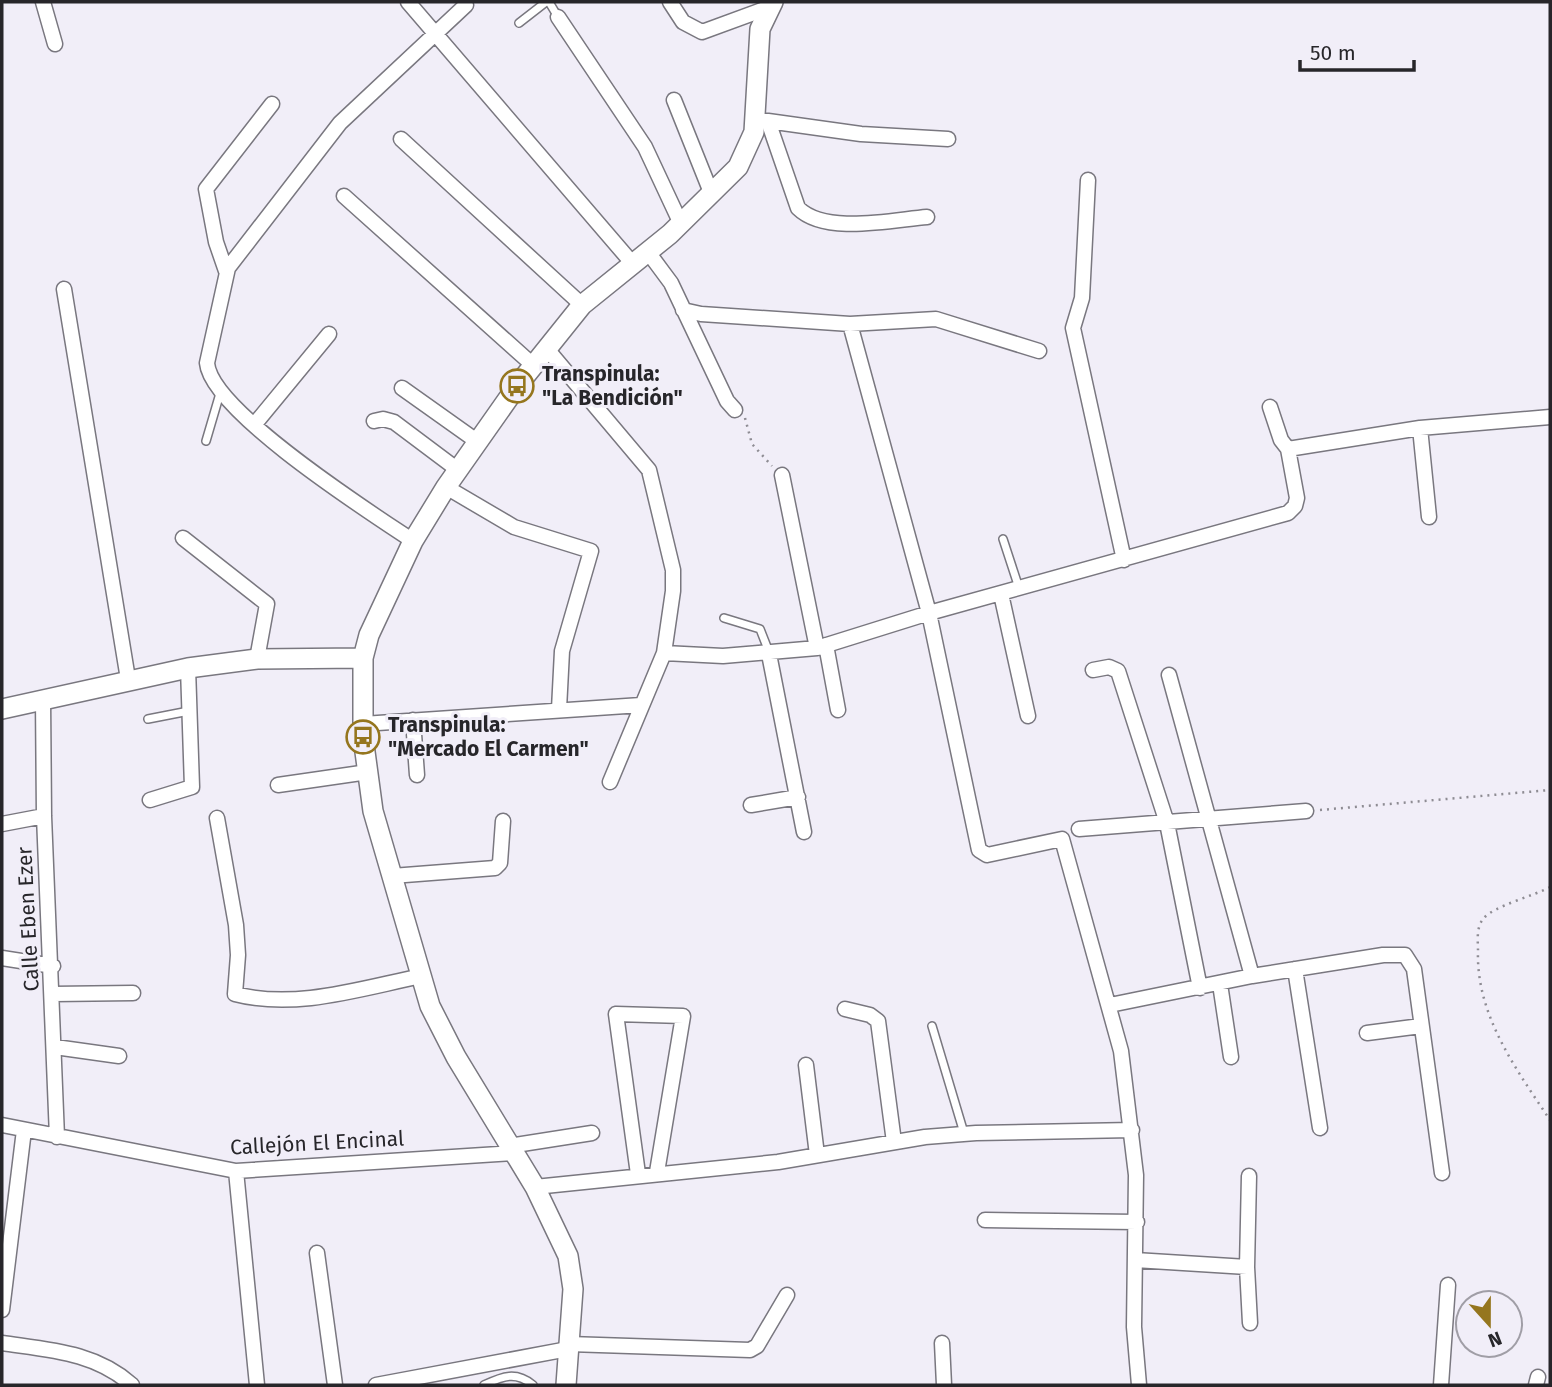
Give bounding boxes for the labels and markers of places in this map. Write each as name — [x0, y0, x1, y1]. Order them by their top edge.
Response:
place label: Transpinula: "La Bendición" — [542, 361, 683, 411]
bus stop icon: Transpinula: "La Bendición" — [498, 367, 536, 405]
place label: Transpinula: "Mercado El Carmen" — [388, 712, 589, 762]
bus stop icon: Transpinula: "Mercado El Carmen" — [344, 718, 382, 756]

